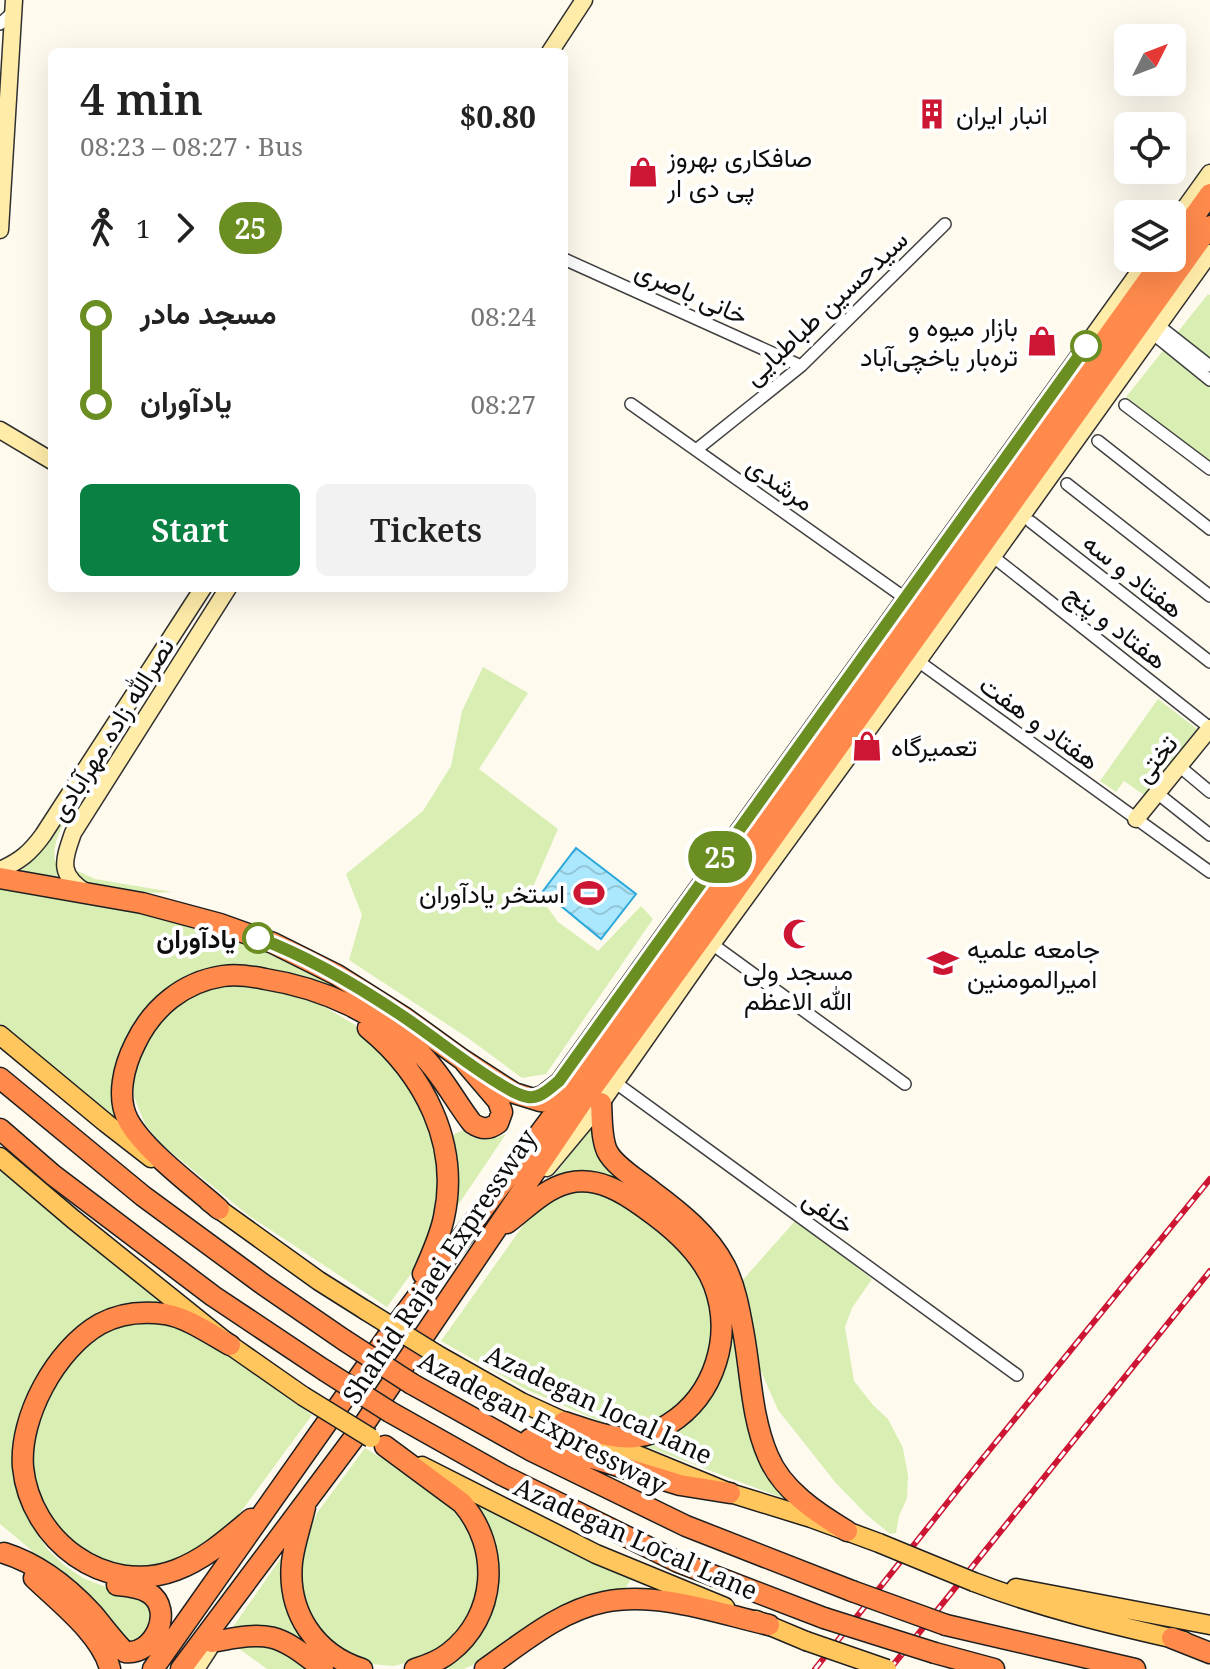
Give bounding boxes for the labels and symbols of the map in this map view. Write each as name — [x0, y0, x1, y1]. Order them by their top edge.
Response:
north arrow — [1114, 24, 1186, 96]
place label: انبار ایران — [956, 96, 1048, 132]
building icon: انبار ایران — [915, 97, 949, 131]
place label: صافکاری بهروز پی دی ار — [666, 139, 812, 206]
shop icon: صافکاری بهروز پی دی ار — [626, 155, 660, 189]
street label: سیدحسین طباطبایی — [735, 221, 915, 393]
street label: خانی باصری — [630, 251, 754, 333]
place label: بازار میوه و تره‌بار یاخچی‌آباد — [860, 308, 1018, 375]
shop icon: بازار میوه و تره‌بار یاخچی‌آباد — [1025, 324, 1059, 358]
unlabelled marker — [1071, 331, 1101, 361]
street label: مرشدی — [740, 447, 822, 519]
street label: هفتاد و سه — [1076, 524, 1192, 626]
street label: هفتاد و پنج — [1058, 575, 1175, 678]
street label: نصرالله زاده مهرآبادی — [40, 630, 182, 828]
street label: هفتاد و هفت — [973, 666, 1107, 778]
street label: تختی — [1125, 726, 1185, 789]
place label: تعمیرگاه — [891, 728, 977, 764]
shop icon: تعمیرگاه — [850, 729, 884, 763]
line badge: 25 — [684, 831, 756, 883]
place label: استخر یادآوران — [419, 875, 565, 911]
sports icon: استخر یادآوران — [572, 876, 606, 910]
mosque icon: مسجد ولی الله الاعظم — [781, 917, 815, 951]
place label: یادآوران — [156, 920, 236, 956]
marker: یادآوران — [243, 923, 273, 953]
place label: جامعه علمیه امیرالمومنین — [967, 930, 1100, 996]
school or university icon: جامعه علمیه امیرالمومنین — [926, 946, 960, 980]
place label: مسجد ولی الله الاعظم — [743, 952, 853, 1018]
street label: Shahid Rajaei Expressway — [333, 1121, 545, 1410]
street label: خلفی — [796, 1180, 862, 1242]
street label: Azadegan local lane — [479, 1335, 719, 1473]
street label: Azadegan Expressway — [413, 1341, 674, 1503]
street label: Azadegan Local Lane — [508, 1468, 764, 1608]

